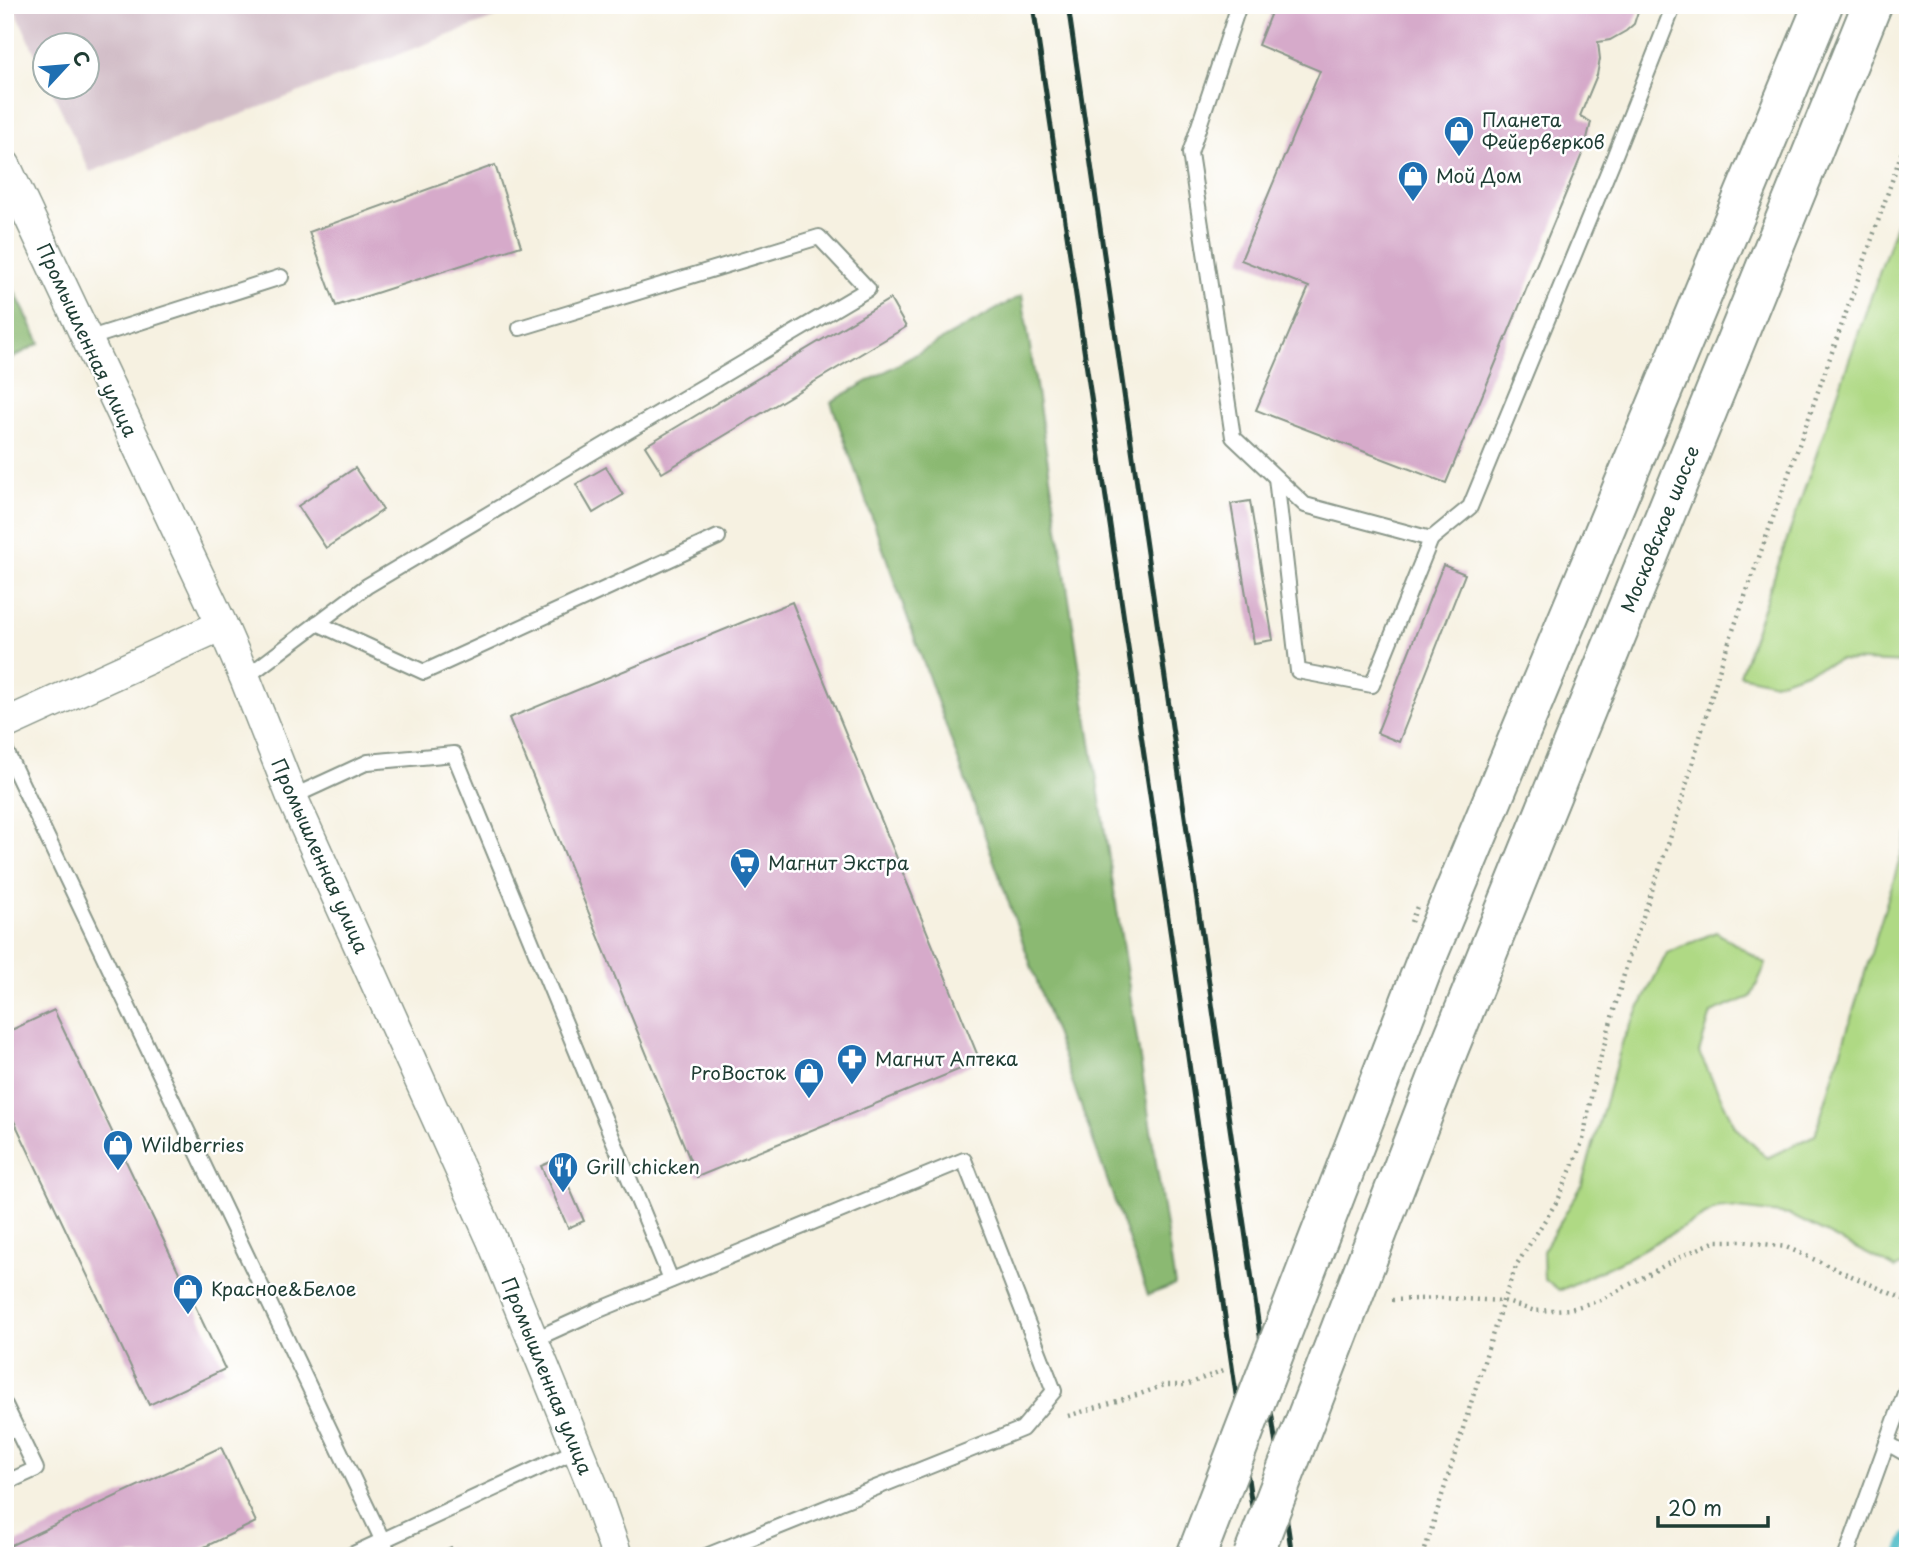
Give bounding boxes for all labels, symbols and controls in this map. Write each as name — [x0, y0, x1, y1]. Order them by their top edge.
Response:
north arrow — [32, 32, 102, 102]
text: С — [66, 46, 98, 71]
place label: Планета Фейерверков — [1482, 105, 1605, 155]
shop icon: Планета Фейерверков — [1442, 114, 1476, 158]
shop icon: Мой Дом — [1396, 159, 1430, 203]
place label: Мой Дом — [1436, 161, 1522, 189]
street label: Промышленная улица — [31, 238, 145, 441]
street label: Московское шоссе — [1613, 441, 1705, 616]
street label: Промышленная улица — [265, 754, 377, 958]
supermarket icon: Магнит Экстра — [728, 846, 762, 890]
place label: Магнит Экстра — [768, 848, 909, 876]
pharmacy icon: Магнит Аптека — [835, 1042, 869, 1086]
place label: Магнит Аптека — [875, 1044, 1018, 1072]
shop icon: ProВосток — [792, 1056, 826, 1100]
place label: ProВосток — [691, 1058, 787, 1086]
shop icon: Wildberries — [101, 1128, 135, 1172]
place label: Wildberries — [141, 1130, 244, 1158]
restaurant icon: Grill chicken — [546, 1150, 580, 1194]
place label: Grill chicken — [586, 1152, 700, 1180]
shop icon: Красное&Белое — [171, 1272, 205, 1316]
street label: Промышленная улица — [495, 1273, 600, 1479]
place label: Красное&Белое — [211, 1274, 356, 1302]
scale bar — [1658, 1484, 1768, 1528]
text: 20 m — [1668, 1491, 1722, 1523]

